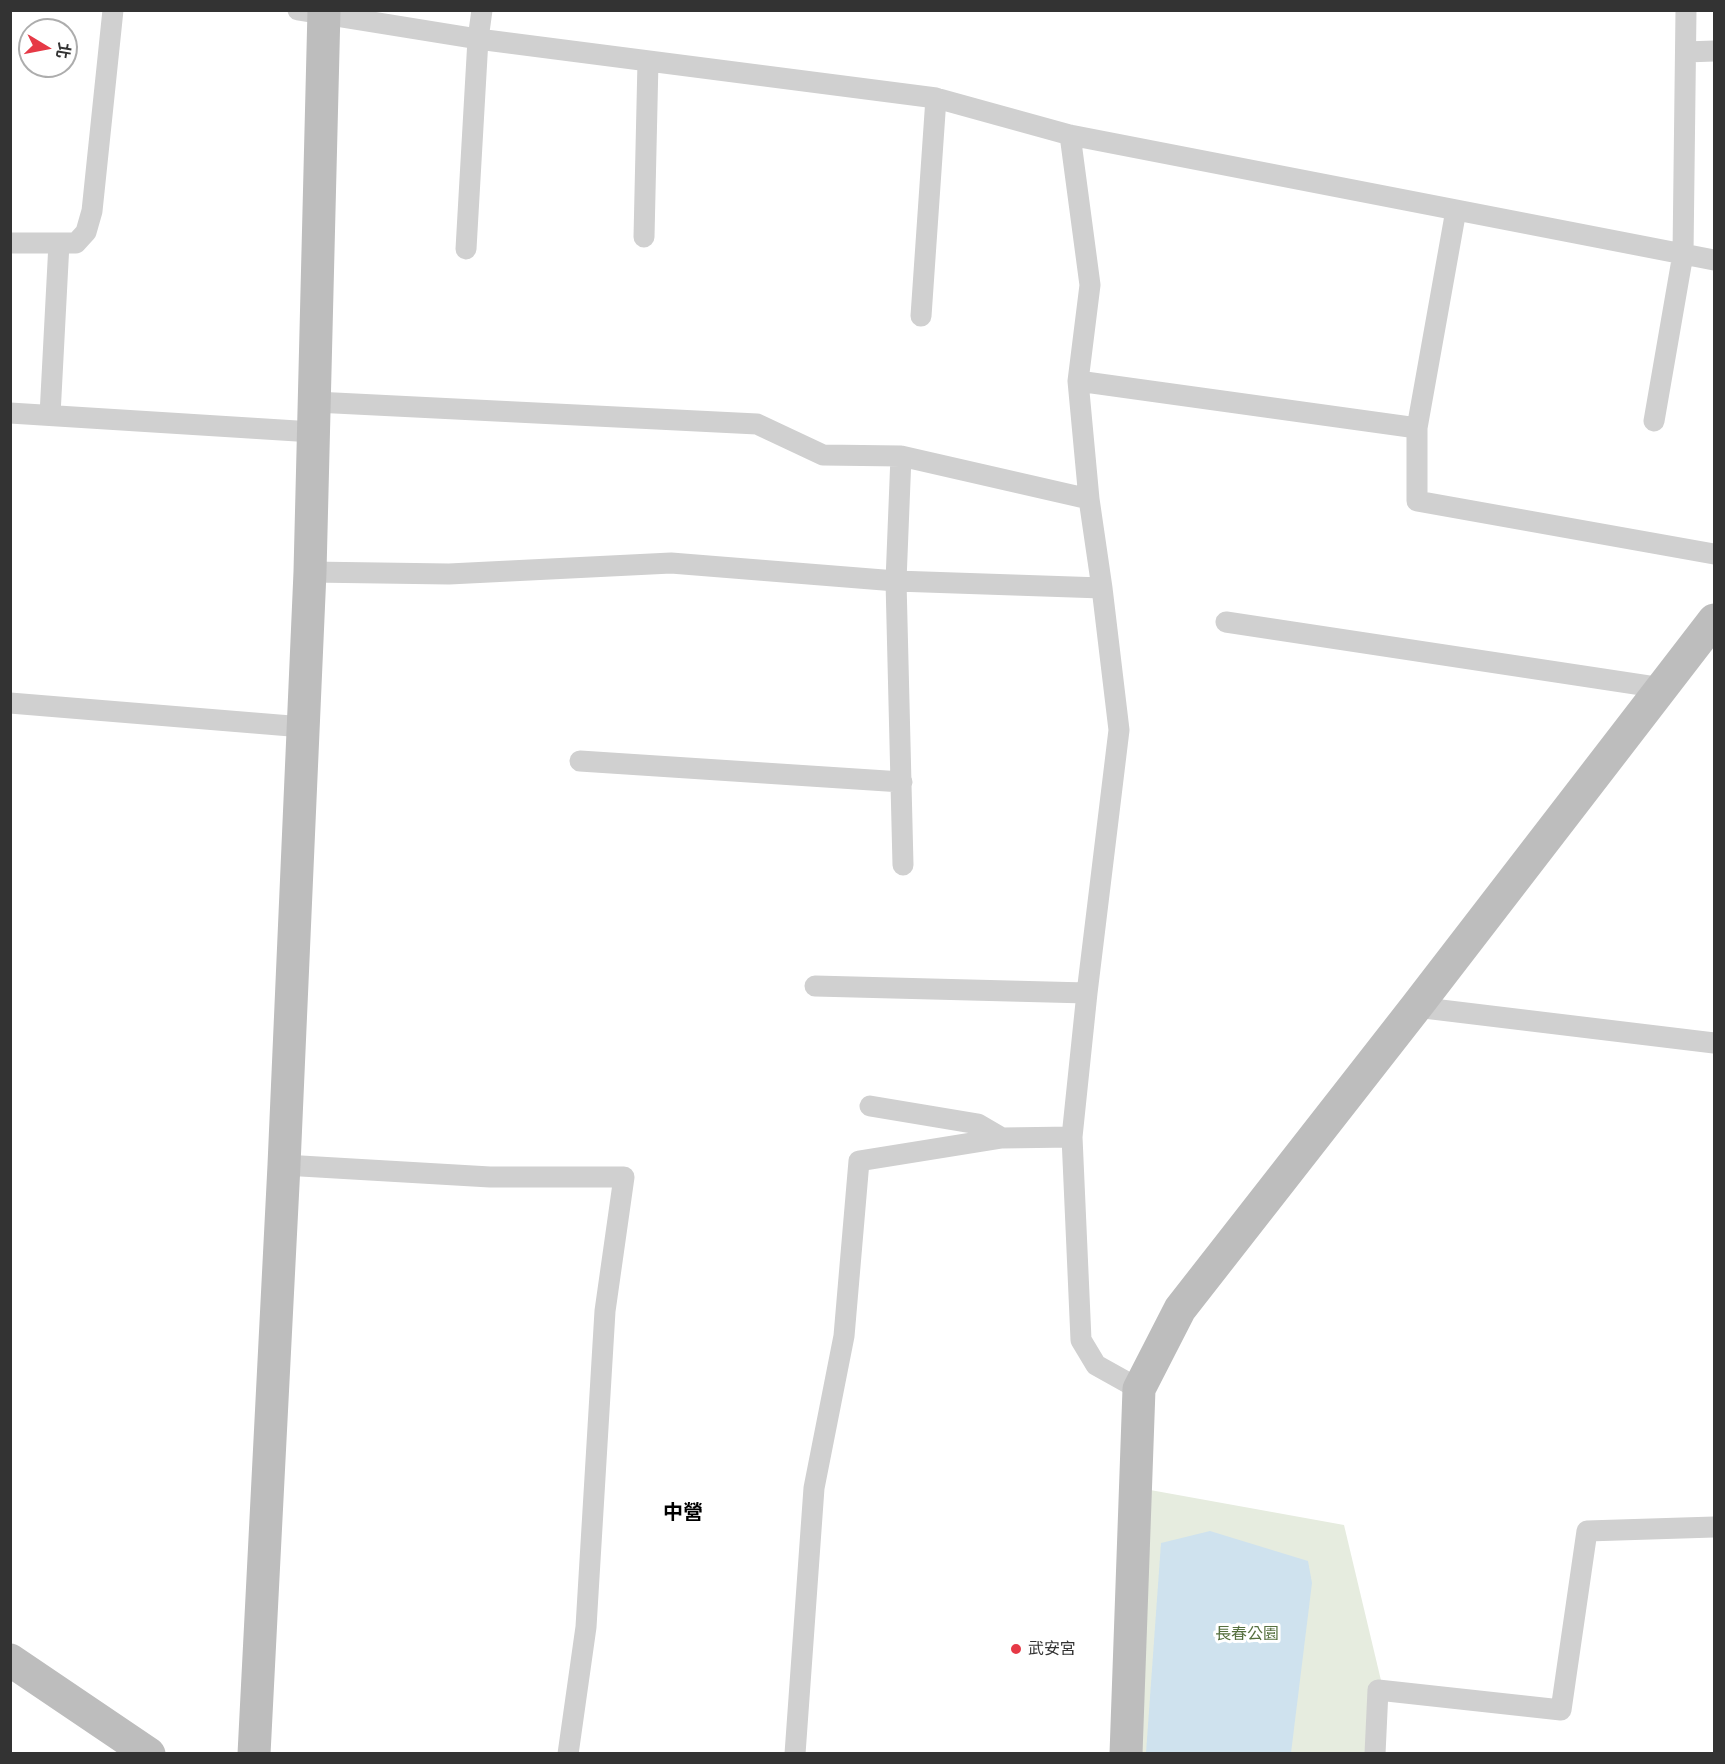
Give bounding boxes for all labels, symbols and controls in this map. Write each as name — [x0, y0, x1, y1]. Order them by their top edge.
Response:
north arrow — [18, 18, 78, 78]
text: 北 — [53, 41, 75, 60]
district label: 中營 — [663, 1501, 703, 1525]
park label: 長春公園 — [1215, 1624, 1279, 1644]
place label: 武安宮 — [1028, 1639, 1076, 1659]
marker: 武安宮 — [1009, 1642, 1023, 1656]

